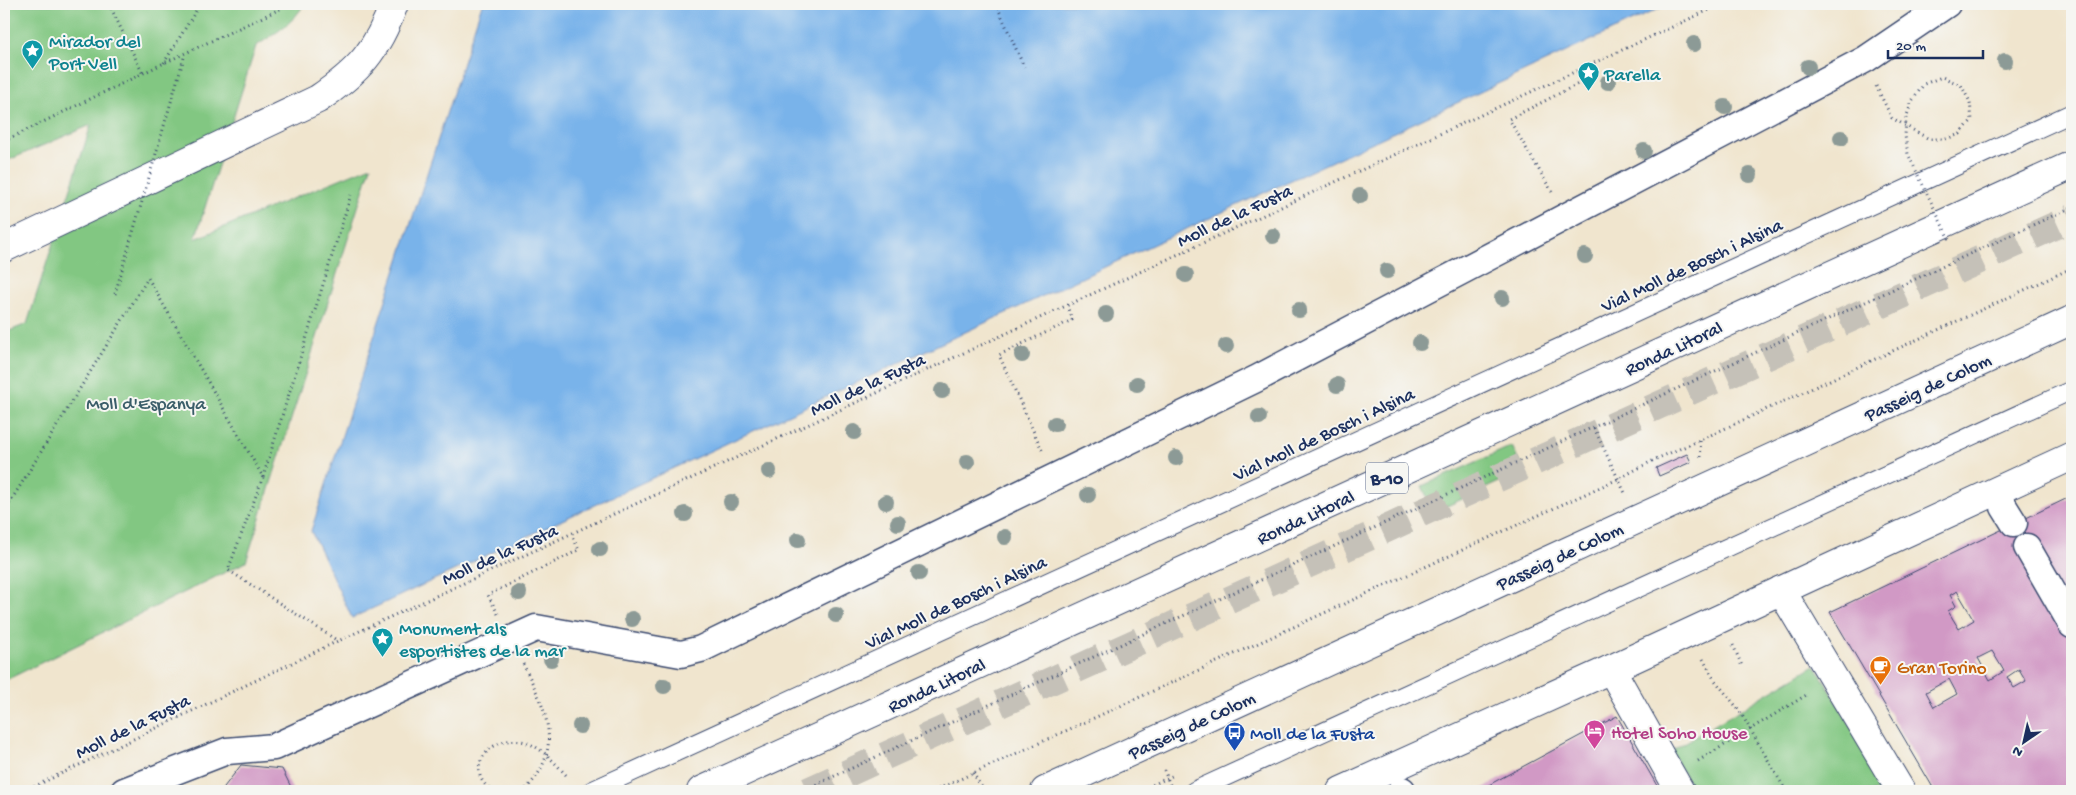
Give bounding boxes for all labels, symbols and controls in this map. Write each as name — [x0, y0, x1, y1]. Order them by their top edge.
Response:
scale bar — [1888, 28, 1984, 60]
place label: Mirador del Port Vell — [48, 32, 141, 77]
text: 20 m — [1896, 38, 1926, 56]
place icon: Mirador del Port Vell — [21, 39, 45, 70]
place icon: Parella — [1576, 61, 1600, 92]
place label: Parella — [1603, 65, 1662, 88]
street label: Moll de la Fusta — [1174, 180, 1298, 254]
street label: Vial Moll de Bosch i Alsina — [1597, 214, 1788, 320]
street label: Ronda Litoral — [1622, 318, 1727, 383]
street label: Moll de la Fusta — [807, 349, 931, 423]
street label: Passeig de Colom — [1860, 350, 1996, 429]
street label: Vial Moll de Bosch i Alsina — [1229, 383, 1420, 489]
park label: Moll d'Espanya — [86, 394, 207, 417]
road number: B-10 — [1366, 462, 1408, 493]
street label: Ronda Litoral — [1254, 487, 1359, 552]
street label: Passeig de Colom — [1492, 519, 1628, 598]
street label: Moll de la Fusta — [439, 520, 563, 592]
street label: Vial Moll de Bosch i Alsina — [861, 551, 1052, 657]
place label: Monument als esportistes de la mar — [399, 619, 567, 664]
place icon: Monument als esportistes de la mar — [371, 626, 395, 657]
cafe icon: Gran Torino — [1869, 654, 1893, 685]
street label: Ronda Litoral — [885, 655, 990, 720]
place label: Gran Torino — [1897, 658, 1987, 681]
street label: Passeig de Colom — [1124, 688, 1260, 767]
street label: Moll de la Fusta — [73, 690, 196, 766]
north arrow — [1998, 718, 2048, 768]
hotel icon: Hotel Soho House — [1583, 719, 1607, 750]
bus stop icon: Moll de la Fusta — [1222, 720, 1246, 751]
place label: Hotel Soho House — [1611, 723, 1748, 746]
place label: Moll de la Fusta — [1250, 724, 1376, 747]
text: N — [2010, 741, 2027, 760]

